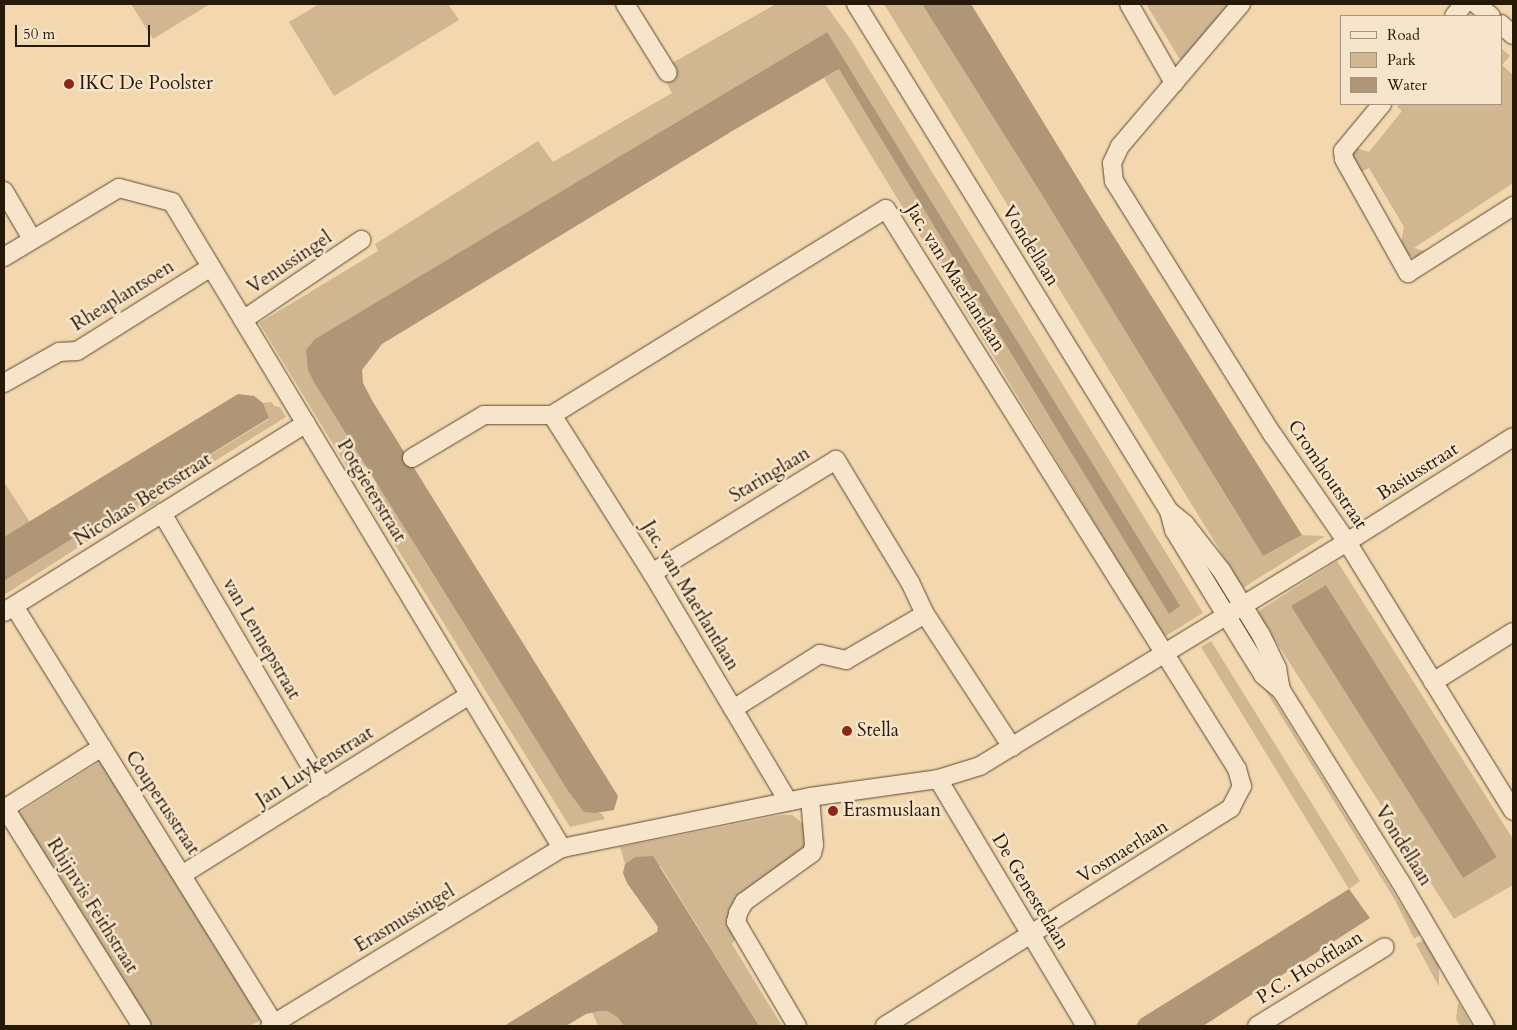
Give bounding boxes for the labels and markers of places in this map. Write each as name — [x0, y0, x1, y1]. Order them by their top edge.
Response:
place label: IKC De Poolster — [79, 73, 213, 95]
marker: IKC De Poolster — [63, 78, 75, 90]
place label: Stella — [857, 720, 899, 742]
marker: Stella — [841, 725, 853, 737]
place label: Erasmuslaan — [843, 800, 941, 822]
marker: Erasmuslaan — [827, 805, 839, 817]

